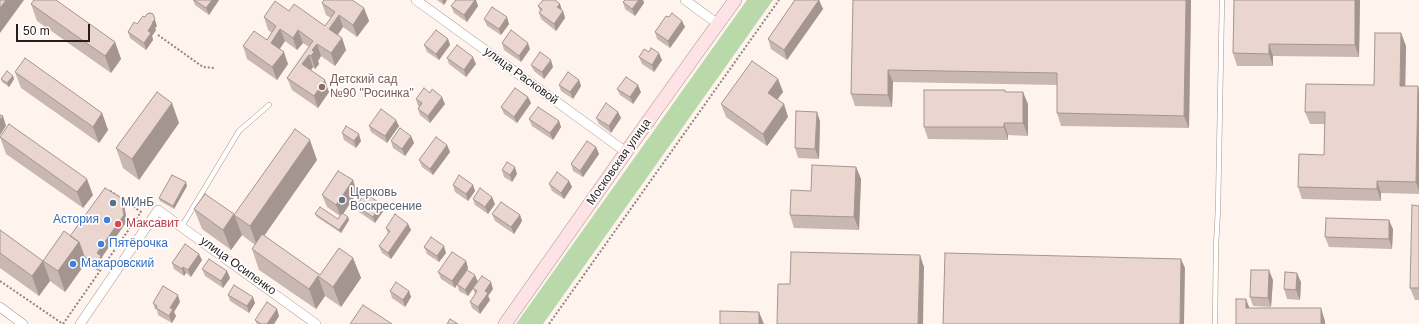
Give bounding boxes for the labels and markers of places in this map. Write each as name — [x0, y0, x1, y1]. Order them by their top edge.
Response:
place label: Детский сад №90 "Росинка" — [330, 73, 414, 101]
marker: Детский сад №90 "Росинка" — [317, 82, 327, 92]
place label: Церковь Воскресение — [350, 186, 422, 214]
marker: Церковь Воскресение — [337, 195, 347, 205]
place label: МИнБ — [121, 196, 154, 210]
marker: МИнБ — [108, 198, 118, 208]
place label: Астория — [53, 213, 99, 227]
marker: Астория — [102, 215, 112, 225]
place label: Максавит — [126, 217, 179, 231]
marker: Максавит — [113, 219, 123, 229]
place label: Пятёрочка — [109, 237, 168, 251]
marker: Пятёрочка — [96, 239, 106, 249]
place label: Макаровский — [81, 257, 154, 271]
marker: Макаровский — [68, 259, 78, 269]

